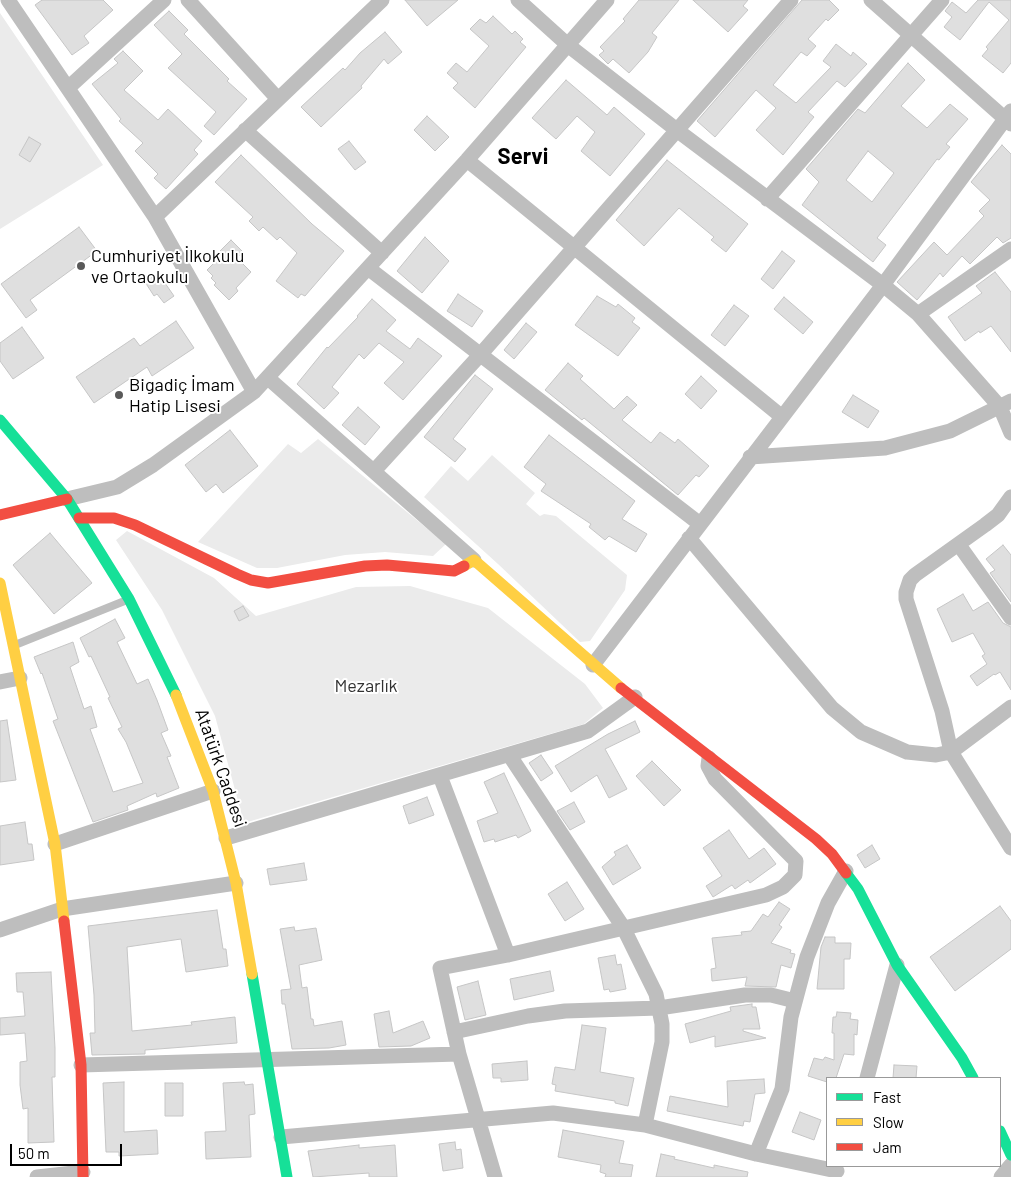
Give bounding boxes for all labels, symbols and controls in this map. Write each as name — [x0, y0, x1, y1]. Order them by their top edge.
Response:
district label: Servi — [498, 144, 548, 170]
place label: Cumhuriyet İlkokulu ve Ortaokulu — [91, 245, 244, 288]
marker: Cumhuriyet İlkokulu ve Ortaokulu — [75, 260, 87, 272]
place label: Bigadiç İmam Hatip Lisesi — [129, 374, 235, 416]
marker: Bigadiç İmam Hatip Lisesi — [113, 389, 125, 401]
park label: Mezarlık — [334, 675, 398, 697]
street label: Atatürk Caddesi — [191, 706, 251, 830]
legend — [826, 1077, 1001, 1167]
text: Fast — [873, 1088, 901, 1106]
text: Slow — [873, 1113, 904, 1131]
scale bar — [12, 1134, 125, 1166]
text: Jam — [873, 1138, 902, 1156]
text: 50 m — [18, 1144, 50, 1162]

